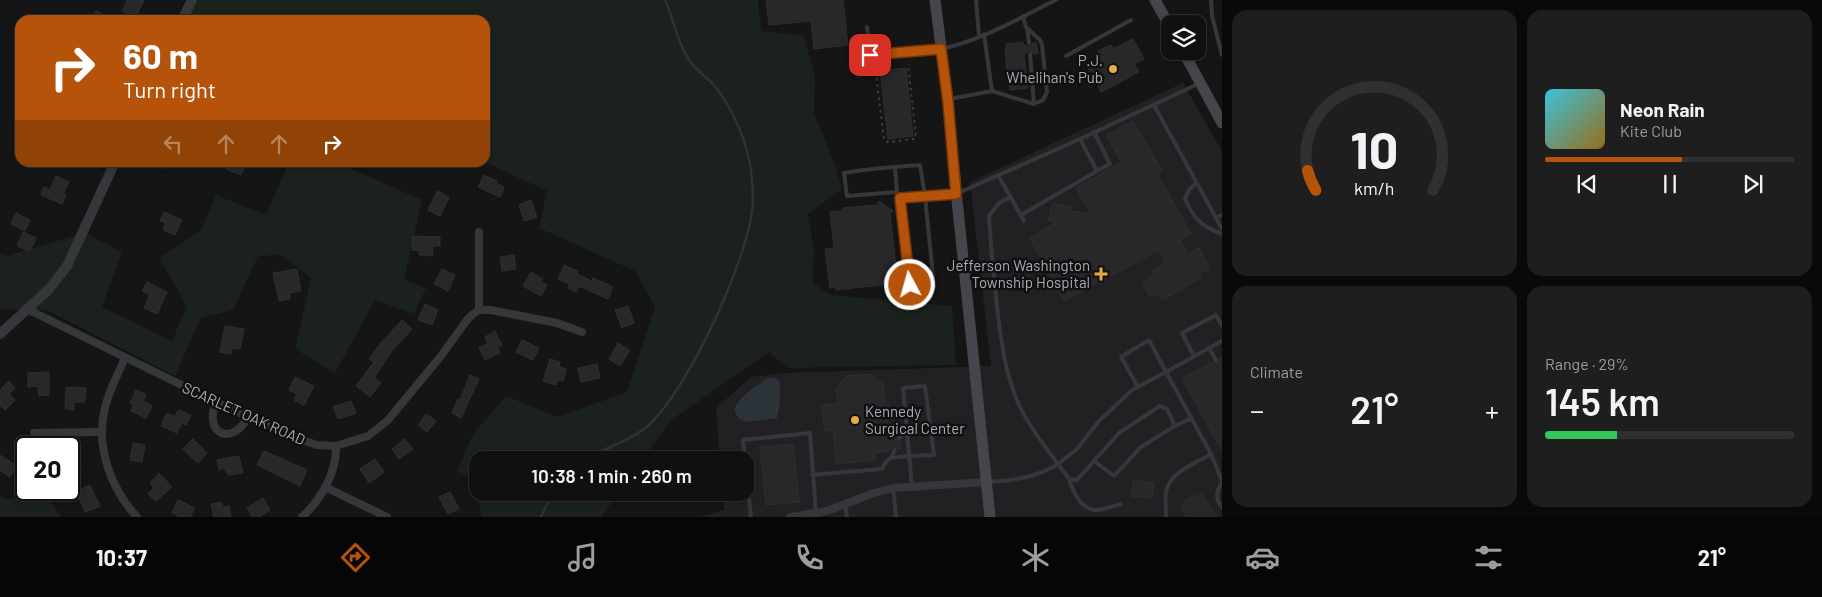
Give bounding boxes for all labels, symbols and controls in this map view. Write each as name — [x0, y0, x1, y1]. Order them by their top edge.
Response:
map controls — [1161, 15, 1206, 60]
button: layers — [1161, 15, 1206, 60]
text: 60 m — [123, 34, 198, 76]
pin — [849, 34, 891, 76]
icon: right — [40, 35, 105, 100]
icon: arrive — [856, 41, 884, 69]
place label: P.J. Whelihan's Pub — [1006, 51, 1103, 86]
marker: P.J. Whelihan's Pub — [1107, 63, 1119, 75]
text: Turn right — [123, 76, 216, 102]
text: Neon Rain — [1620, 98, 1705, 121]
text: 10 — [1350, 117, 1399, 179]
text: Kite Club — [1620, 121, 1682, 140]
icon: left — [159, 130, 187, 158]
icon: ahead — [212, 130, 240, 158]
icon: ahead — [265, 130, 293, 158]
icon: right — [318, 130, 346, 158]
icon: previous — [1573, 170, 1601, 198]
icon: pause — [1656, 170, 1684, 198]
icon: next — [1739, 170, 1767, 198]
text: km/h — [1354, 177, 1395, 199]
place label: Jefferson Washington Township Hospital — [947, 256, 1090, 291]
position arrow — [883, 258, 935, 310]
marker: Jefferson Washington Township Hospital — [1094, 267, 1108, 281]
text: Range · 29% — [1545, 354, 1629, 373]
text: Climate — [1250, 362, 1303, 381]
street label: SCARLET OAK ROAD — [180, 378, 308, 448]
text: 145 km — [1545, 378, 1660, 424]
text: 21° — [1350, 386, 1399, 432]
text: − — [1250, 393, 1264, 427]
text: + — [1485, 393, 1499, 427]
place label: Kennedy Surgical Center — [865, 402, 965, 437]
marker: Kennedy Surgical Center — [849, 414, 861, 426]
speed limit sign: 20 — [15, 436, 80, 501]
text: 10:38 · 1 min · 260 m — [531, 464, 692, 487]
icon: directions — [338, 540, 373, 575]
icon: music — [565, 540, 600, 575]
icon: phone — [792, 540, 827, 575]
icon: climate — [1018, 540, 1053, 575]
icon: car — [1245, 540, 1280, 575]
icon: filters — [1471, 540, 1506, 575]
text: 10:37 — [96, 544, 147, 570]
text: 21° — [1698, 544, 1726, 570]

